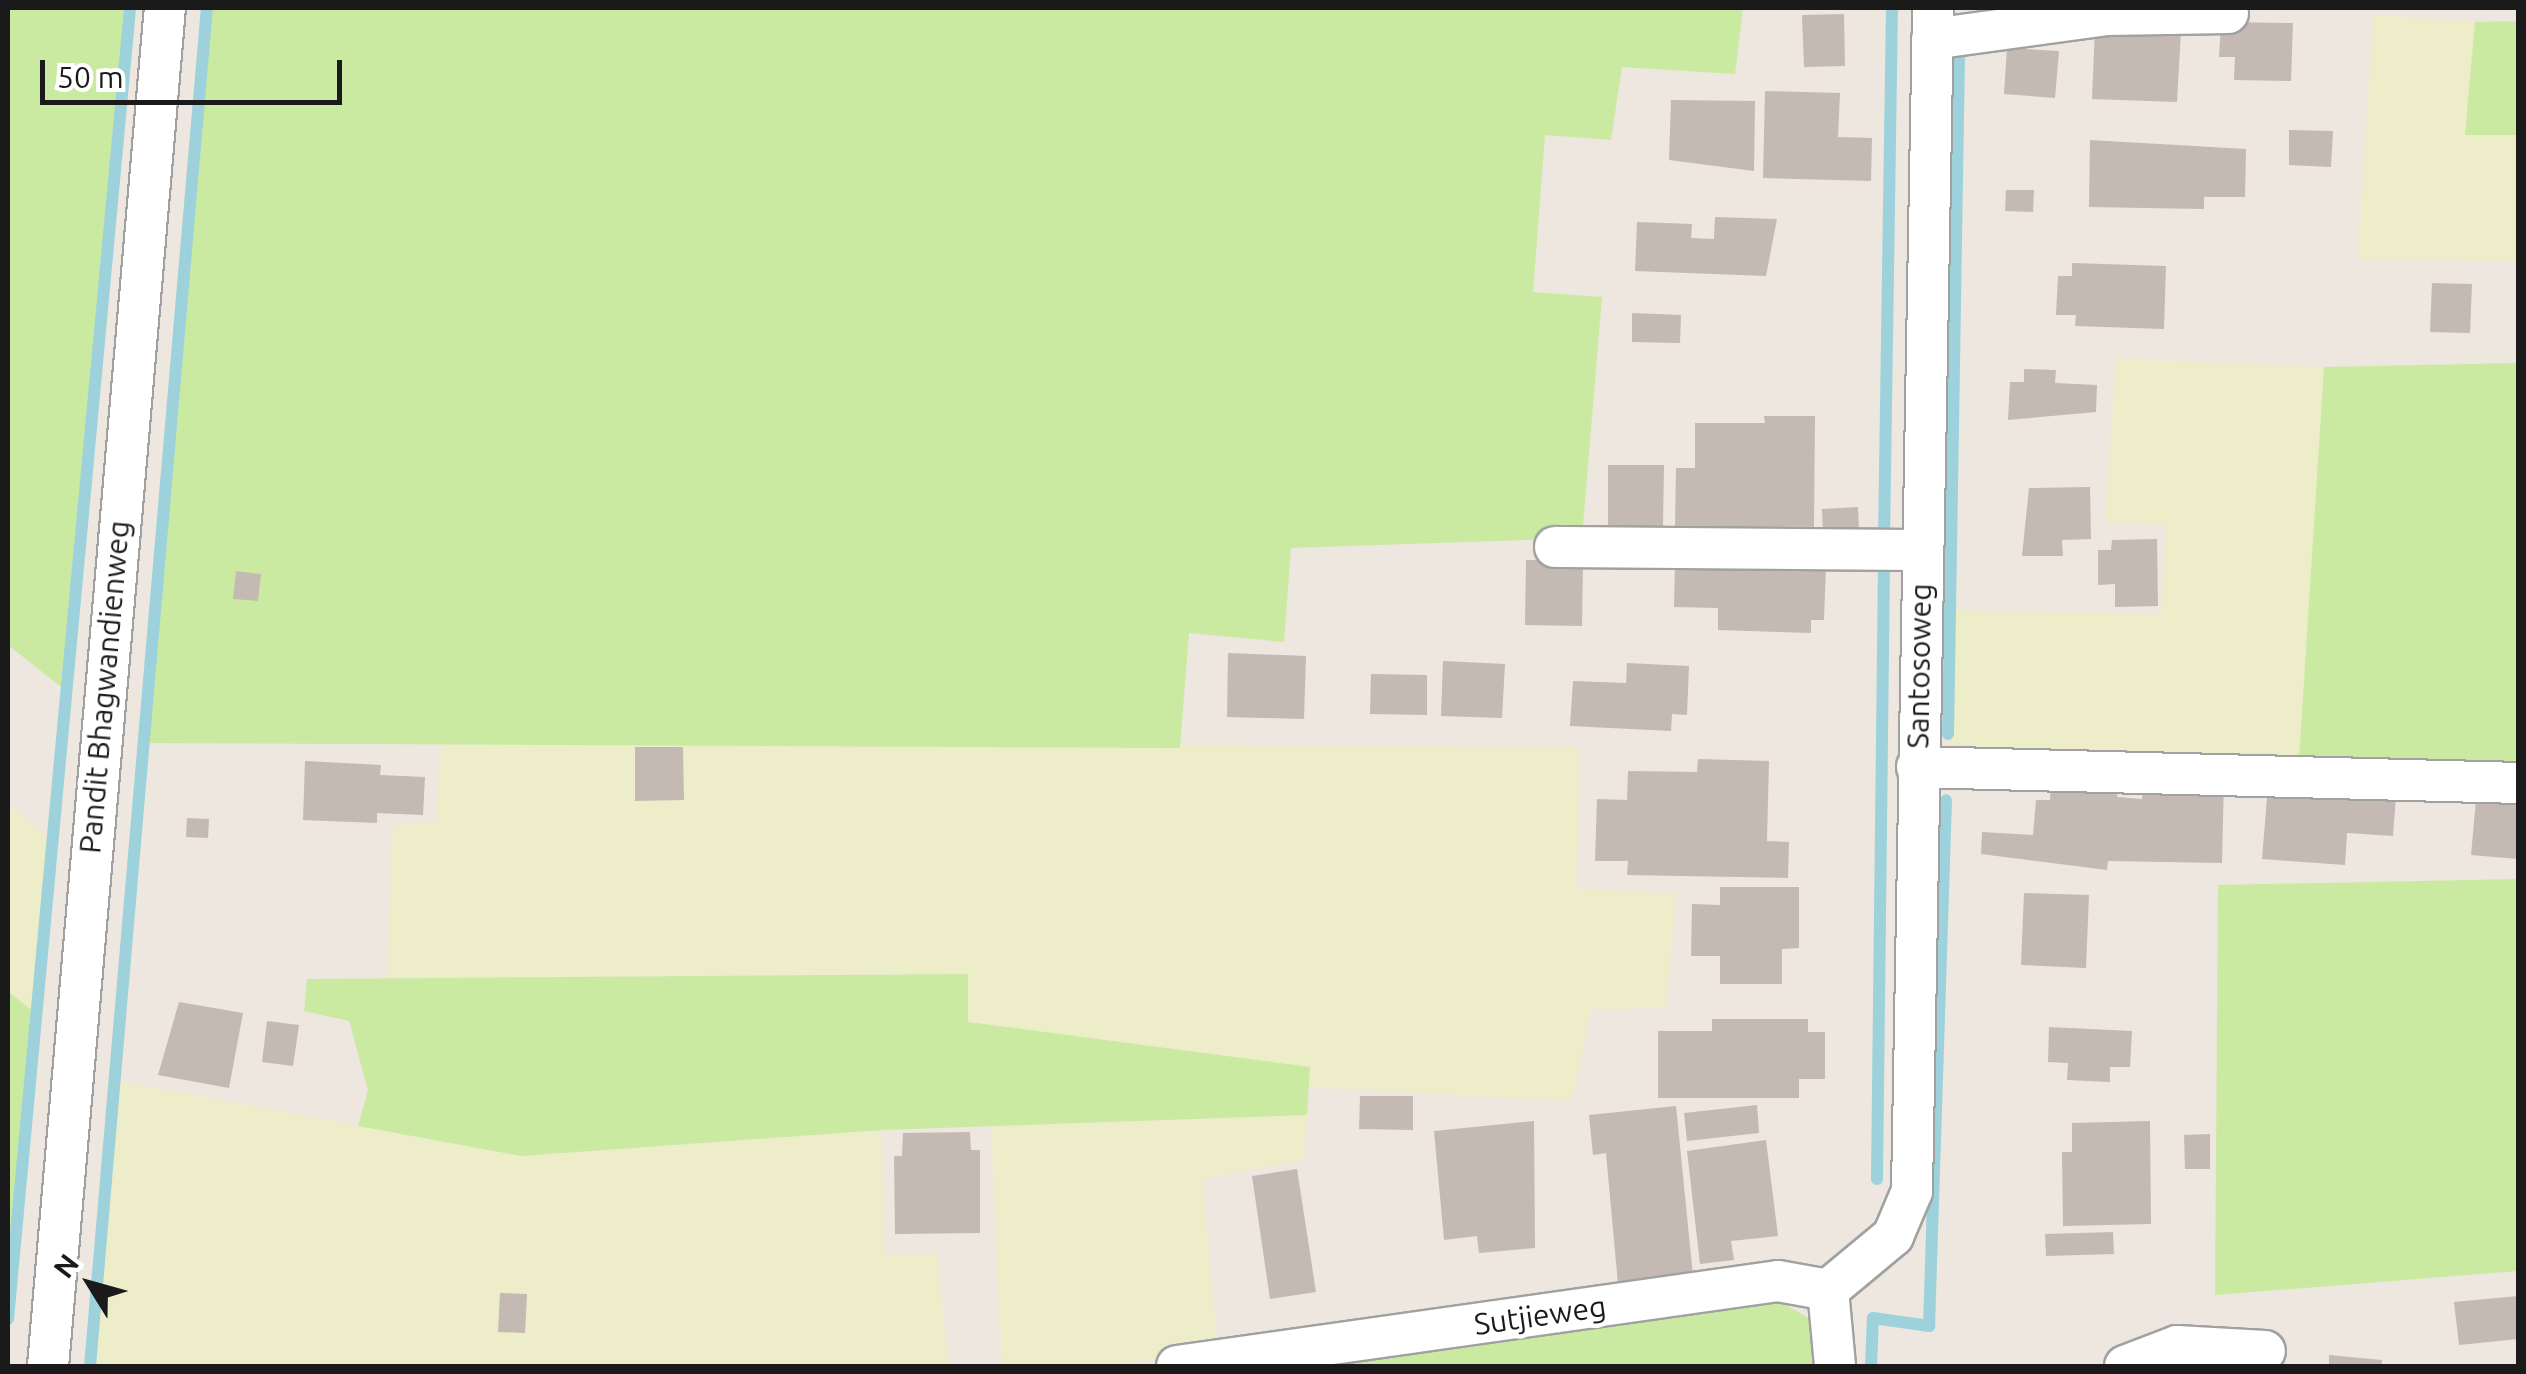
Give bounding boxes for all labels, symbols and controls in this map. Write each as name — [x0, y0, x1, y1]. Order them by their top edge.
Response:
scale bar — [45, 40, 348, 102]
text: 50 m — [57, 60, 124, 94]
street label: Pandit Bhagwandienweg — [72, 519, 136, 855]
street label: Santosoweg — [1900, 583, 1938, 749]
north arrow — [40, 1234, 140, 1334]
text: N — [47, 1248, 84, 1283]
street label: Sutjieweg — [1472, 1288, 1608, 1342]

